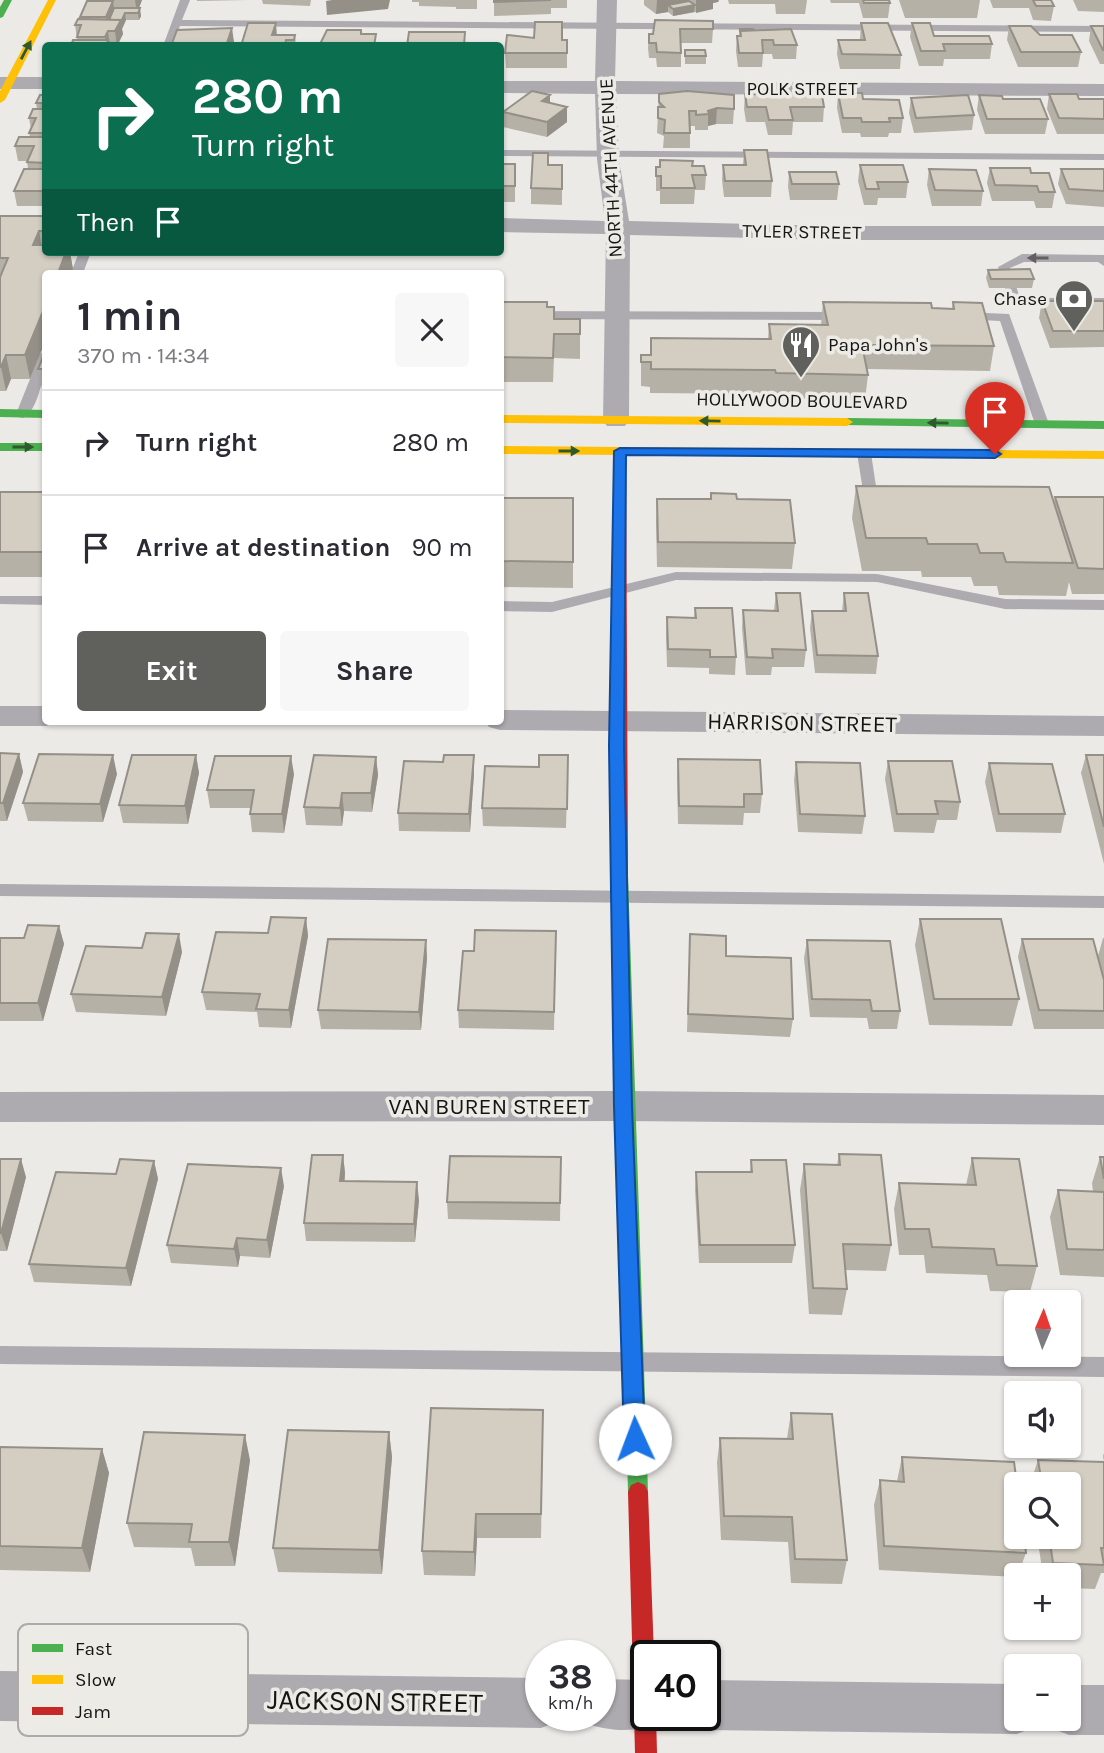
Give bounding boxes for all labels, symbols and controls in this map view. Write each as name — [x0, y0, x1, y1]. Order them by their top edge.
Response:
one-way arrow — [20, 40, 32, 60]
text: 280 m — [192, 68, 343, 125]
icon: right — [77, 70, 168, 161]
street label: NORTH 44TH AVENUE — [595, 78, 627, 258]
street label: POLK STREET — [746, 78, 858, 100]
text: Turn right — [192, 127, 334, 164]
icon: arrive — [149, 203, 187, 241]
text: Then — [77, 207, 135, 238]
street label: TYLER STREET — [742, 220, 862, 244]
one-way arrow — [1027, 252, 1049, 264]
bank icon: Chase — [1053, 278, 1095, 333]
place label: Chase — [994, 288, 1047, 310]
text: 1 min — [77, 291, 182, 341]
button: close — [395, 293, 469, 367]
restaurant icon: Papa John's — [780, 324, 822, 379]
place label: Papa John's — [828, 334, 929, 356]
text: 370 m · 14:34 — [77, 342, 209, 369]
pin — [965, 382, 1025, 454]
street label: HOLLYWOOD BOULEVARD — [696, 388, 908, 414]
icon: arrive — [976, 393, 1014, 431]
one-way arrow — [699, 415, 721, 427]
one-way arrow — [927, 417, 949, 429]
icon: right — [77, 424, 115, 462]
text: Turn right — [136, 427, 257, 458]
text: 280 m — [392, 427, 469, 458]
one-way arrow — [12, 441, 34, 453]
one-way arrow — [558, 445, 580, 457]
icon: arrive — [77, 529, 115, 567]
text: Arrive at destination — [136, 532, 390, 563]
text: 90 m — [411, 532, 472, 563]
button: Exit — [77, 631, 266, 711]
button: Share — [280, 631, 469, 711]
street label: HARRISON STREET — [707, 708, 898, 738]
street label: VAN BUREN STREET — [389, 1093, 590, 1120]
north arrow — [1004, 1290, 1082, 1367]
map controls — [1004, 1290, 1081, 1731]
button: sound — [1004, 1381, 1081, 1458]
position arrow — [598, 1402, 672, 1476]
button: search — [1004, 1472, 1081, 1549]
button: + — [1004, 1563, 1081, 1640]
legend — [18, 1624, 248, 1736]
text: Fast — [75, 1638, 112, 1660]
speed limit sign: 40 — [630, 1640, 721, 1731]
button: − — [1004, 1654, 1081, 1731]
text: 38 — [548, 1656, 593, 1697]
text: Slow — [75, 1669, 116, 1691]
street label: JACKSON STREET — [267, 1683, 483, 1719]
text: km/h — [548, 1692, 593, 1714]
text: Jam — [75, 1701, 111, 1723]

